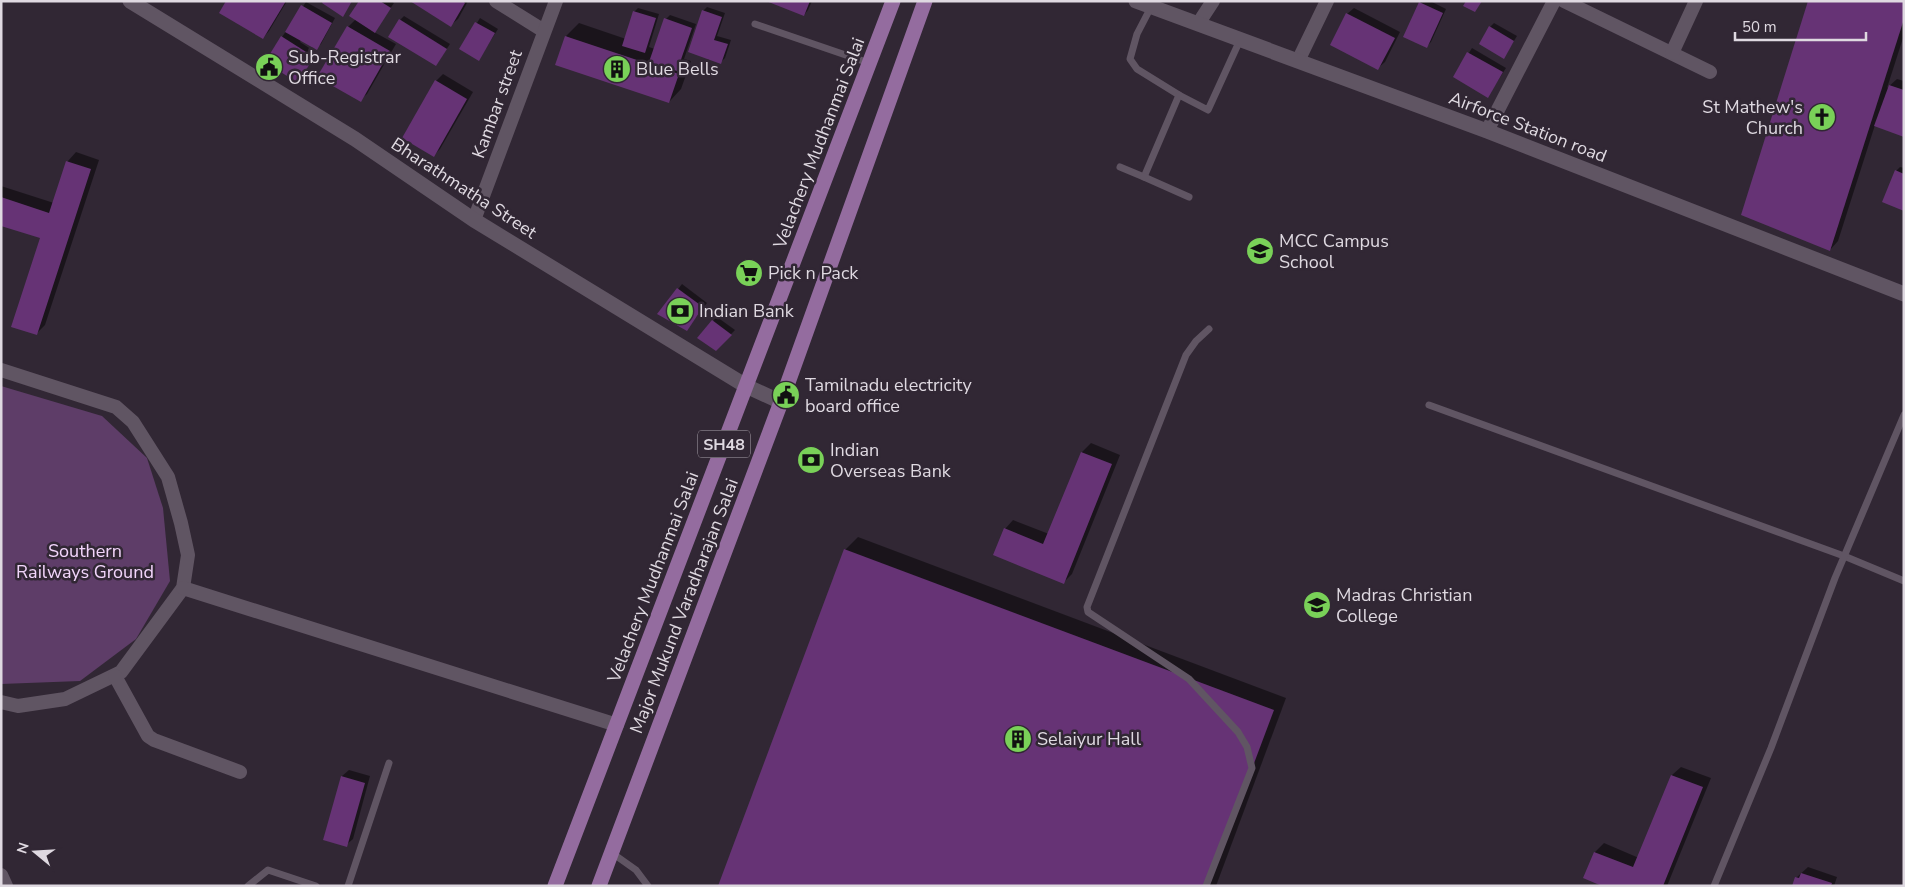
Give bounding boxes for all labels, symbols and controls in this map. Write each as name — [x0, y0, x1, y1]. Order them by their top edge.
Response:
scale bar — [1735, 10, 1866, 42]
text: 50 m — [1742, 17, 1777, 37]
street label: Velachery Mudhanmai Salai — [767, 34, 870, 253]
place label: Sub-Registrar Office — [288, 45, 401, 90]
street label: Kambar street — [466, 46, 528, 162]
public building icon: Sub-Registrar Office — [254, 52, 284, 82]
building icon: Blue Bells — [602, 54, 632, 84]
place label: Blue Bells — [636, 57, 719, 81]
street label: Airforce Station road — [1446, 86, 1610, 168]
place label: St Mathew's Church — [1702, 95, 1803, 140]
church icon: St Mathew's Church — [1807, 102, 1837, 132]
street label: Bharathmatha Street — [387, 132, 542, 244]
place label: MCC Campus School — [1279, 229, 1389, 274]
school or university icon: MCC Campus School — [1245, 236, 1275, 266]
supermarket icon: Pick n Pack — [734, 258, 764, 288]
place label: Pick n Pack — [768, 261, 859, 285]
bank icon: Indian Bank — [665, 296, 695, 326]
place label: Indian Bank — [699, 299, 795, 323]
place label: Tamilnadu electricity board office — [805, 373, 972, 418]
public building icon: Tamilnadu electricity board office — [771, 380, 801, 410]
road number: SH48 — [698, 430, 750, 458]
place label: Indian Overseas Bank — [830, 438, 952, 483]
bank icon: Indian Overseas Bank — [796, 445, 826, 475]
street label: Velachery Mudhanmai Salai — [601, 468, 704, 687]
street label: Major Mukund Varadharajan Salai — [624, 475, 744, 737]
park label: Southern Railways Ground — [16, 539, 154, 584]
place label: Madras Christian College — [1336, 583, 1472, 628]
school or university icon: Madras Christian College — [1302, 590, 1332, 620]
building icon: Selaiyur Hall — [1003, 724, 1033, 754]
place label: Selaiyur Hall — [1037, 727, 1142, 751]
north arrow — [10, 827, 60, 877]
text: N — [12, 840, 34, 856]

